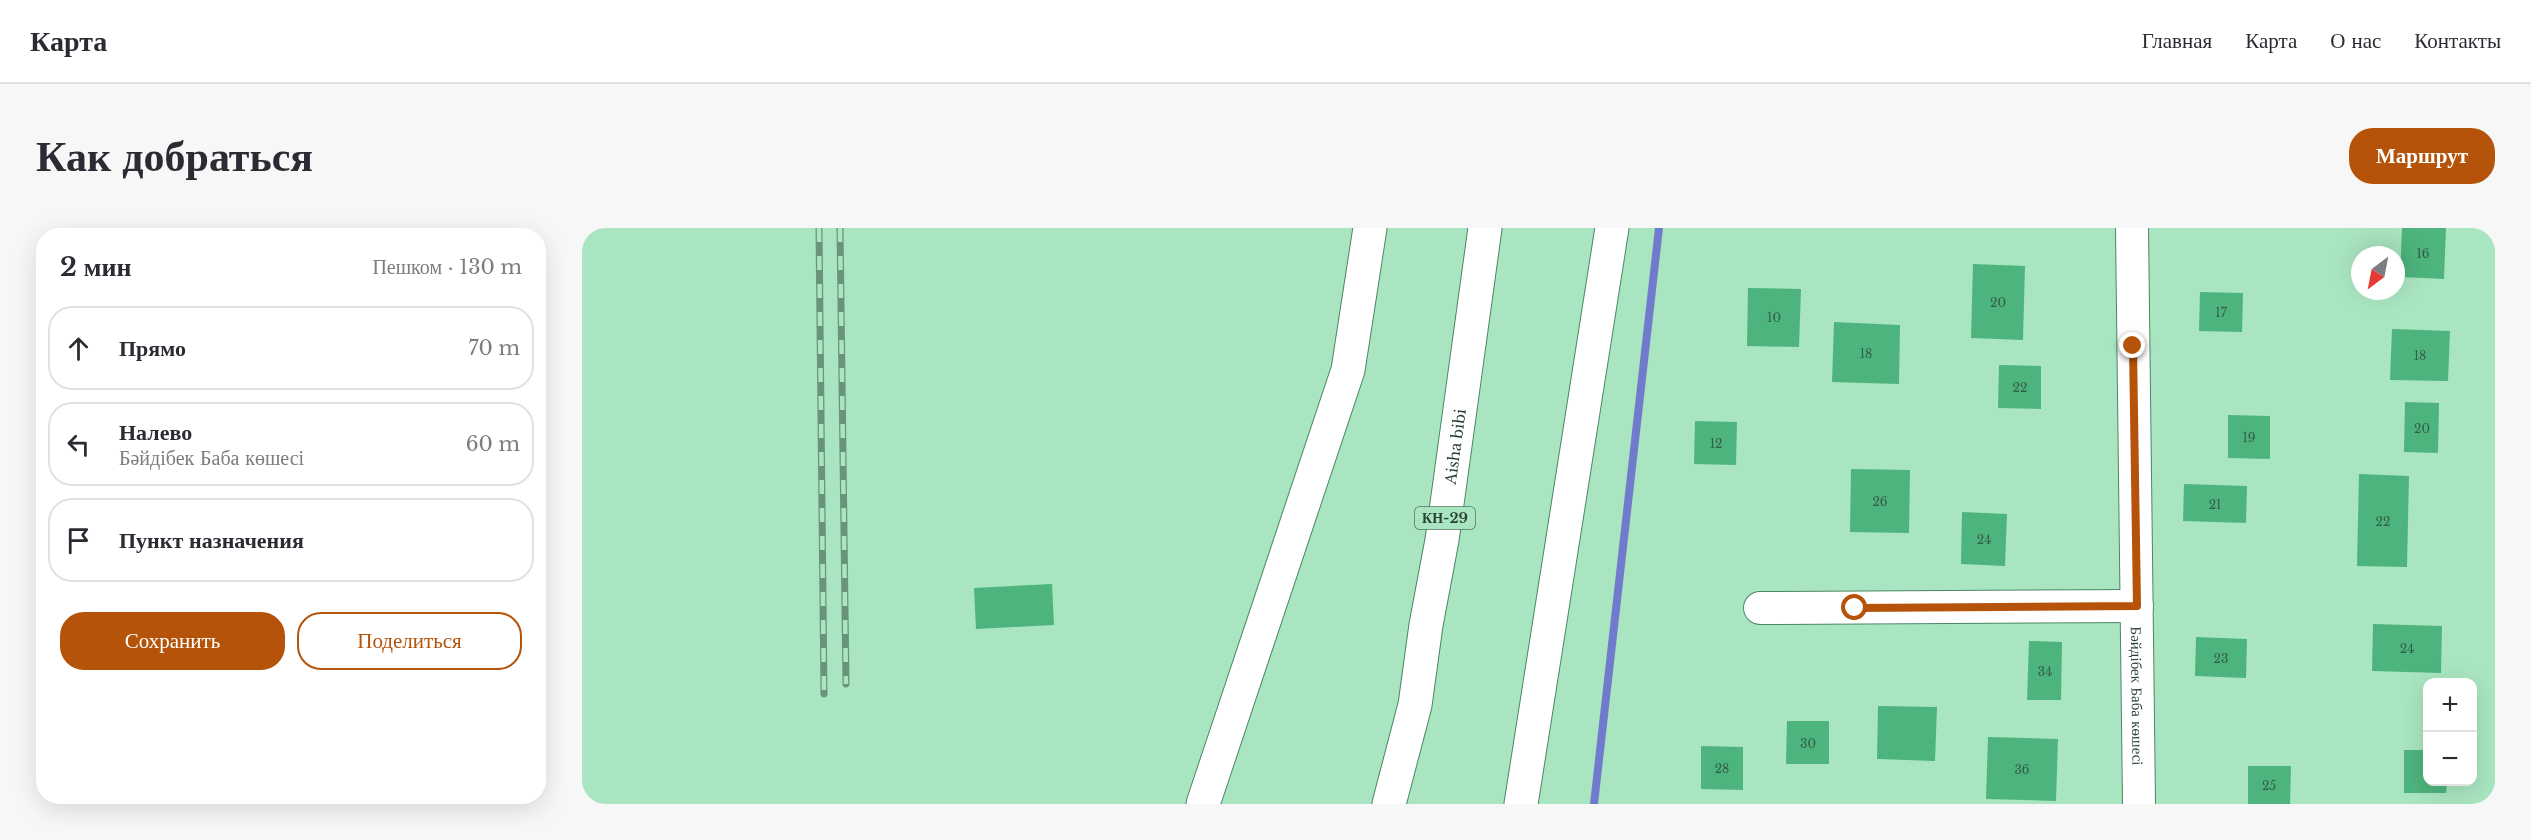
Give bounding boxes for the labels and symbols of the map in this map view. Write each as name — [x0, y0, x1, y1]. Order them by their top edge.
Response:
north arrow — [2351, 246, 2405, 300]
house number: 16 — [2416, 246, 2430, 261]
house number: 20 — [1990, 295, 2006, 310]
house number: 17 — [2215, 305, 2228, 320]
house number: 10 — [1767, 310, 1781, 325]
route end — [2119, 332, 2145, 358]
house number: 18 — [1860, 346, 1872, 361]
house number: 18 — [2414, 348, 2426, 363]
house number: 22 — [2013, 380, 2027, 395]
street label: Aisha bibi — [1440, 407, 1470, 487]
house number: 20 — [2414, 421, 2430, 436]
house number: 19 — [2242, 430, 2256, 445]
house number: 12 — [1710, 436, 1722, 451]
house number: 26 — [1872, 494, 1888, 509]
house number: 21 — [2209, 497, 2221, 512]
road number: КН-29 — [1415, 507, 1475, 529]
house number: 22 — [2376, 514, 2390, 529]
house number: 24 — [1977, 532, 1991, 547]
route start — [1841, 594, 1867, 620]
street label: Бәйдібек Баба көшесі — [2127, 626, 2148, 766]
house number: 24 — [2400, 641, 2414, 656]
house number: 23 — [2214, 651, 2228, 666]
house number: 34 — [2038, 664, 2052, 679]
house number: 30 — [1800, 736, 1816, 751]
house number: 28 — [1715, 761, 1729, 776]
house number: 36 — [2014, 762, 2030, 777]
house number: 25 — [2262, 778, 2276, 793]

